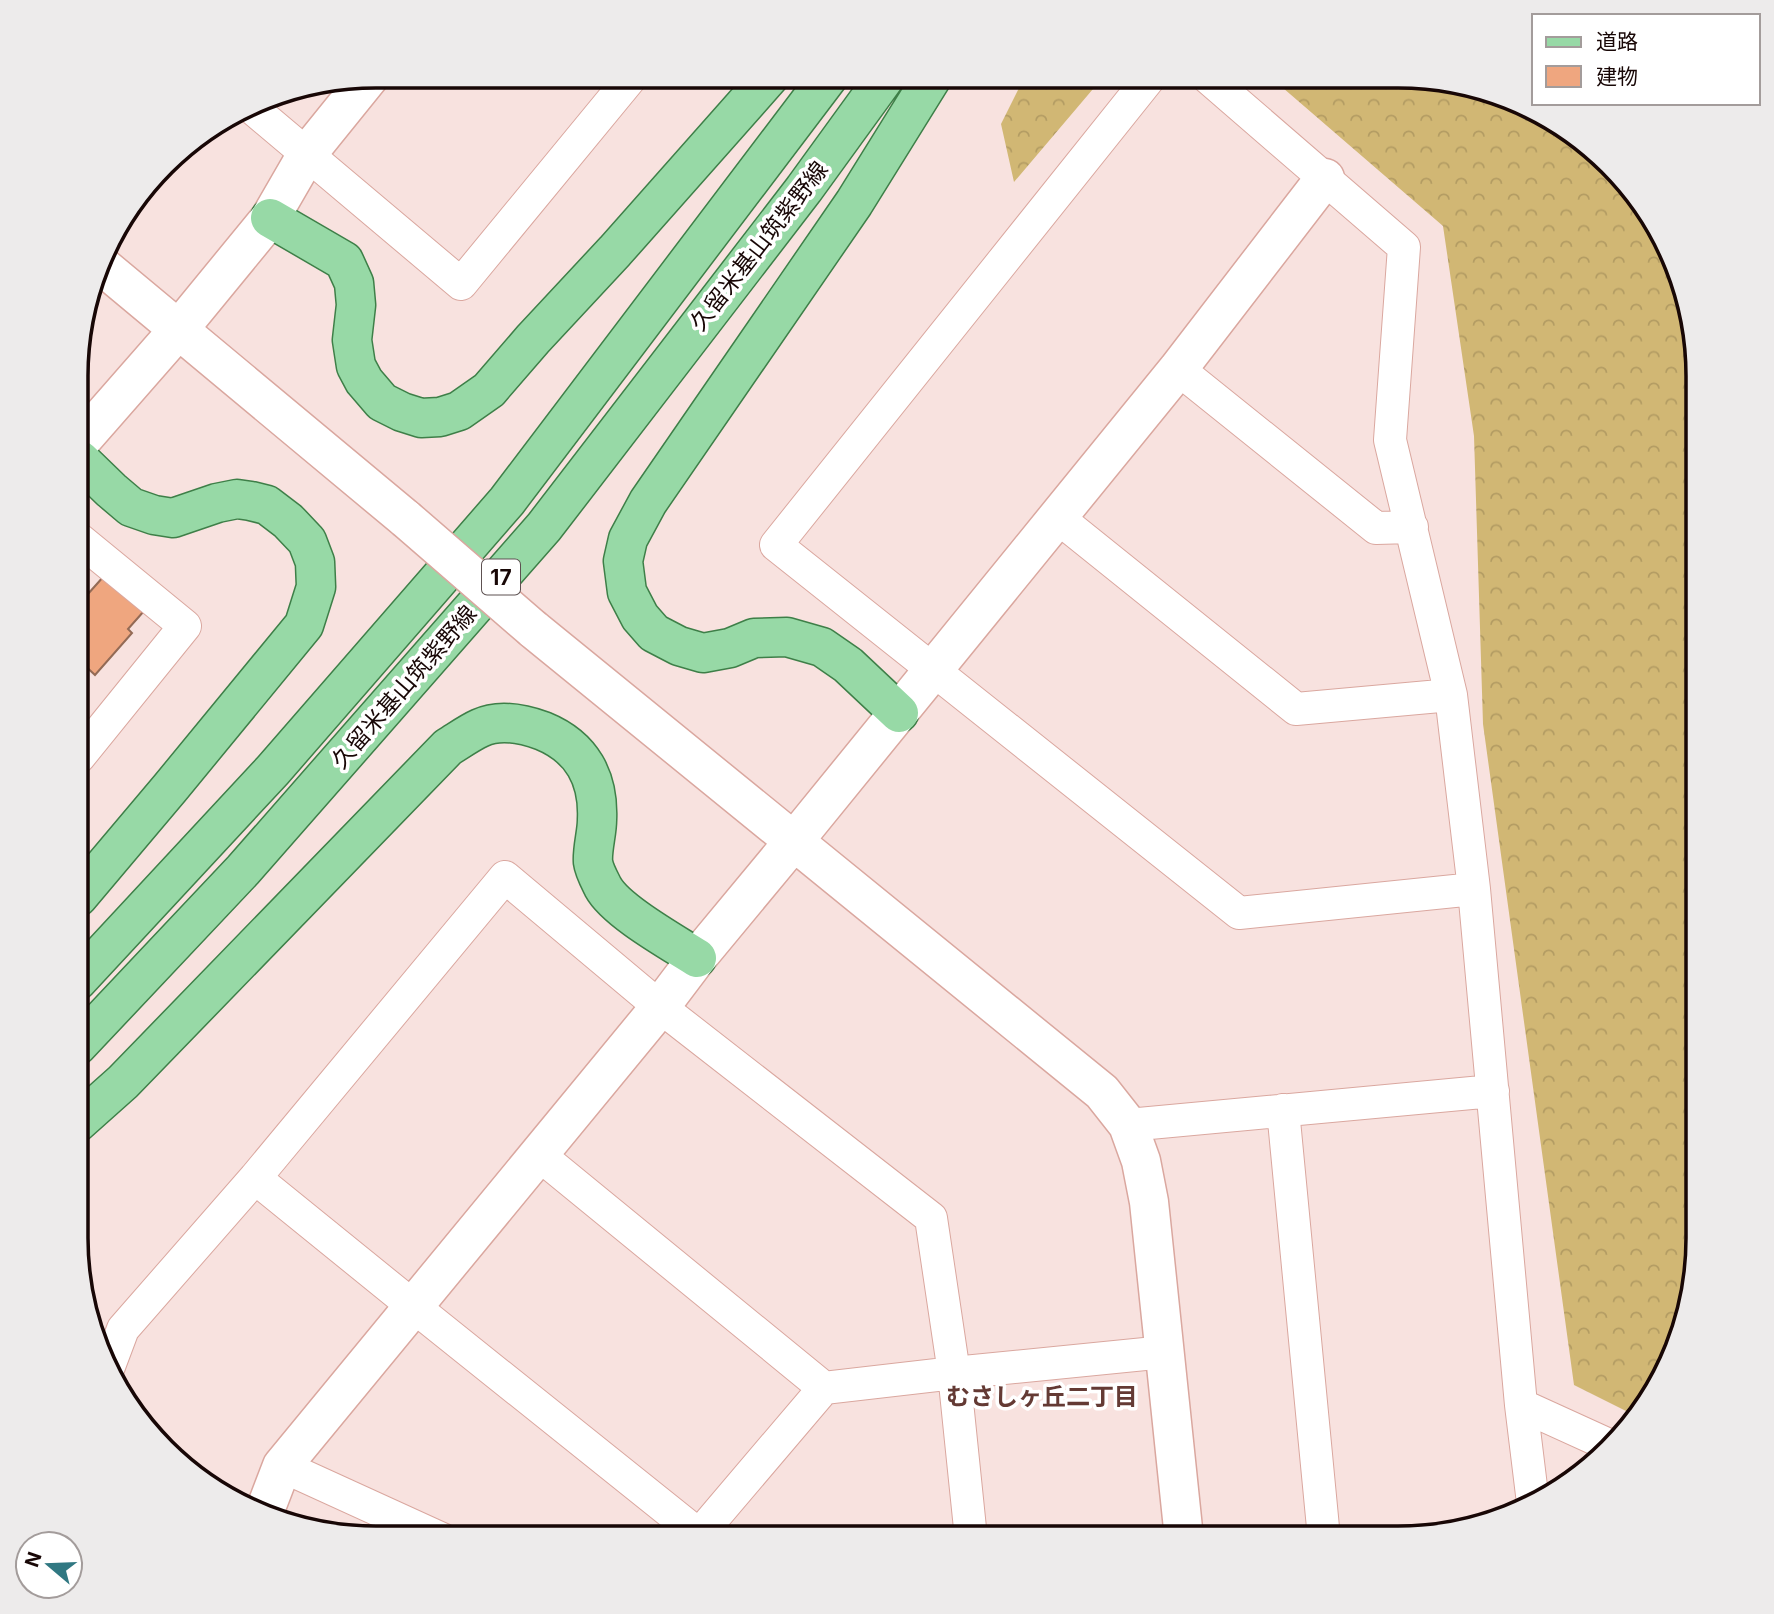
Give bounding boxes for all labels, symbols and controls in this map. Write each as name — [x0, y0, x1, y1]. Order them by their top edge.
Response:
legend — [1532, 14, 1760, 105]
text: 道路 — [1596, 29, 1638, 54]
text: 建物 — [1596, 64, 1638, 89]
street label: 久留米基山筑紫野線 — [684, 156, 834, 336]
road number: 17 — [482, 560, 520, 594]
street label: 久留米基山筑紫野線 — [326, 600, 482, 774]
district label: むさしヶ丘二丁目 — [946, 1382, 1138, 1411]
north arrow — [14, 1530, 84, 1600]
text: N — [20, 1549, 47, 1570]

